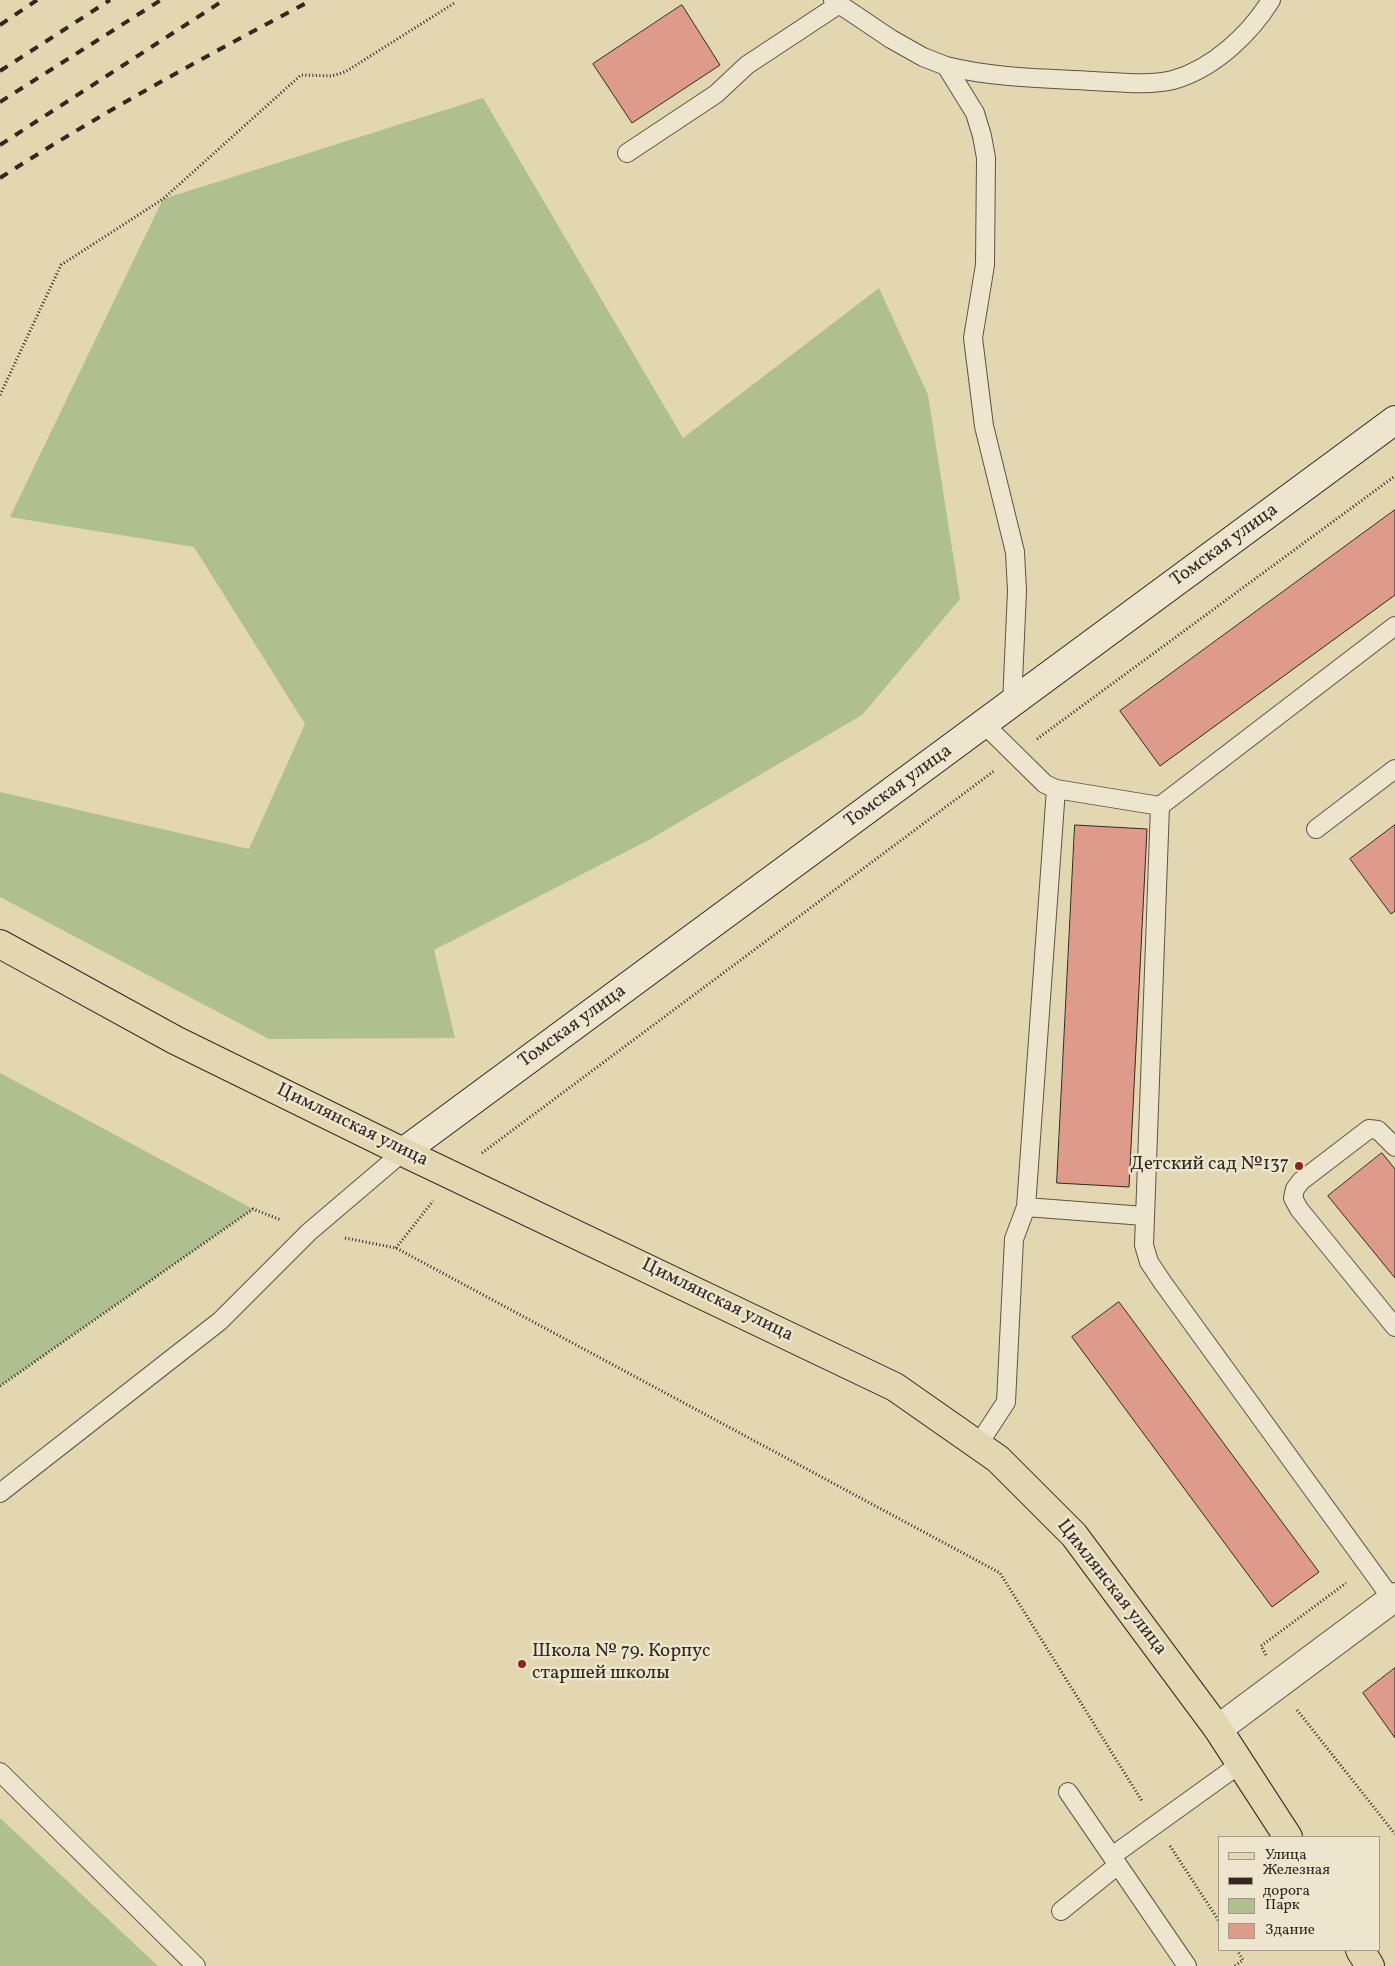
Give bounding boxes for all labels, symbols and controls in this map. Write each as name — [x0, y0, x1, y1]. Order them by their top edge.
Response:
street label: Томская улица — [1167, 499, 1283, 593]
street label: Томская улица — [841, 740, 957, 834]
street label: Томская улица — [515, 980, 631, 1074]
street label: Цимлянская улица — [272, 1079, 432, 1173]
place label: Детский сад №137 — [1130, 1155, 1289, 1177]
marker: Детский сад №137 — [1293, 1160, 1305, 1172]
street label: Цимлянская улица — [637, 1254, 797, 1348]
street label: Цимлянская улица — [1051, 1516, 1171, 1660]
place label: Школа № 79. Корпус старшей школы — [532, 1642, 710, 1686]
marker: Школа № 79. Корпус старшей школы — [516, 1658, 528, 1670]
legend — [1218, 1836, 1380, 1951]
text: Улица — [1265, 1845, 1307, 1866]
text: Железная дорога — [1263, 1860, 1330, 1902]
text: Парк — [1265, 1895, 1300, 1916]
text: Здание — [1265, 1920, 1315, 1941]

